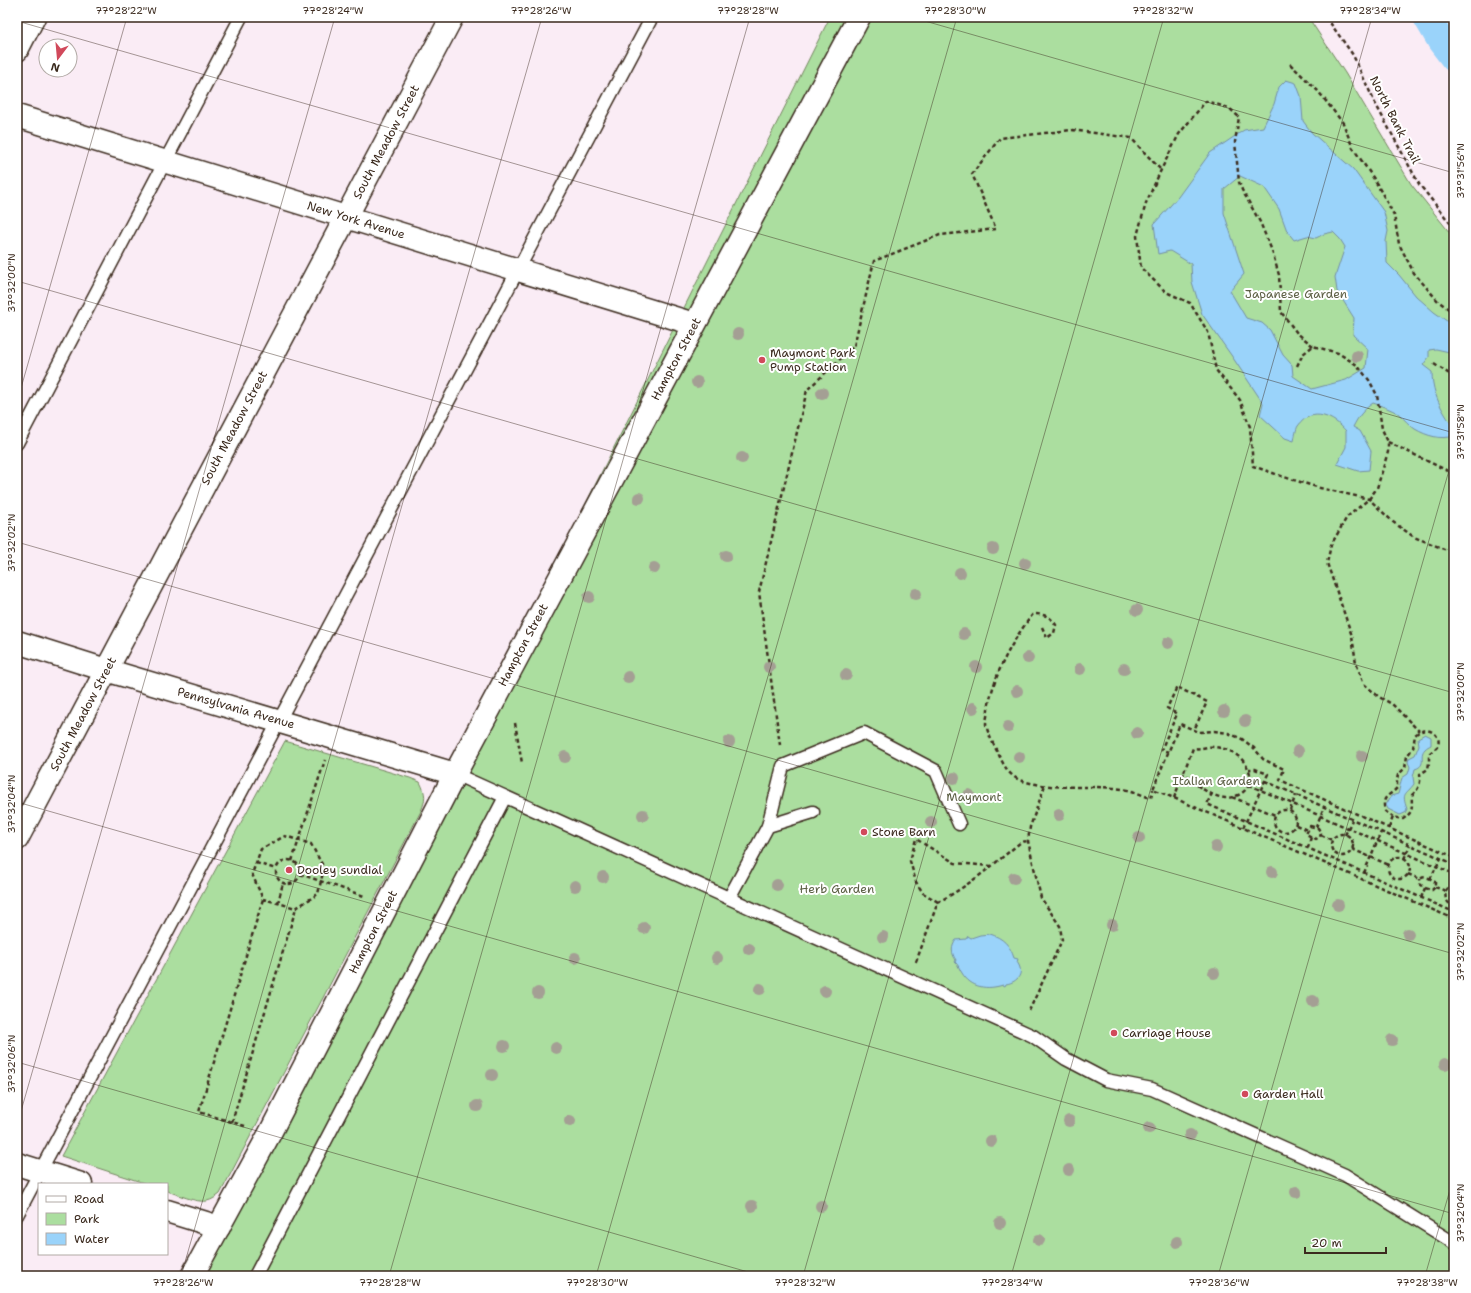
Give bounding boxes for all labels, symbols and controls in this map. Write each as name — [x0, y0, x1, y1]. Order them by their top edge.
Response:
text: 77°28'22"W — [95, 4, 157, 17]
text: 77°28'24"W — [302, 4, 364, 17]
text: 77°28'26"W — [510, 4, 572, 17]
text: 77°28'28"W — [717, 4, 779, 17]
text: 77°28'30"W — [924, 4, 986, 17]
text: 77°28'32"W — [1132, 4, 1194, 17]
text: 77°28'34"W — [1339, 4, 1401, 17]
north arrow — [38, 38, 78, 78]
text: N — [49, 59, 62, 76]
street label: North Bank Trail — [1366, 73, 1424, 167]
street label: South Meadow Street — [349, 82, 423, 202]
text: 37°31'56"N — [1454, 143, 1467, 199]
street label: New York Avenue — [305, 197, 407, 243]
text: 37°32'00"N — [5, 253, 18, 313]
park label: Japanese Garden — [1245, 286, 1347, 302]
street label: Hampton Street — [647, 315, 705, 403]
place label: Maymont Park Pump Station — [770, 345, 856, 375]
marker: Maymont Park Pump Station — [757, 355, 767, 365]
street label: South Meadow Street — [197, 368, 271, 488]
text: 37°31'58"N — [1454, 404, 1467, 460]
text: 37°32'02"N — [5, 514, 18, 572]
street label: Hampton Street — [494, 601, 552, 689]
street label: South Meadow Street — [46, 654, 120, 774]
text: 37°32'00"N — [1454, 662, 1467, 722]
street label: Pennsylvania Avenue — [175, 684, 297, 733]
park label: Italian Garden — [1172, 773, 1260, 789]
text: 37°32'04"N — [5, 775, 18, 833]
park label: Maymont — [946, 789, 1002, 805]
place label: Stone Barn — [872, 824, 936, 840]
marker: Stone Barn — [859, 827, 869, 837]
place label: Dooley sundial — [297, 862, 383, 878]
marker: Dooley sundial — [284, 865, 294, 875]
park label: Herb Garden — [800, 881, 874, 897]
street label: Hampton Street — [345, 887, 401, 977]
text: 37°32'02"N — [1454, 923, 1467, 981]
place label: Carriage House — [1122, 1025, 1211, 1041]
marker: Carriage House — [1109, 1028, 1119, 1038]
text: 37°32'06"N — [5, 1035, 18, 1093]
place label: Garden Hall — [1253, 1086, 1324, 1102]
marker: Garden Hall — [1240, 1089, 1250, 1099]
legend — [38, 1183, 168, 1255]
text: 37°32'04"N — [1454, 1184, 1467, 1242]
text: Road — [74, 1191, 105, 1207]
text: Park — [74, 1211, 100, 1227]
scale bar — [1305, 1229, 1386, 1255]
text: Water — [74, 1231, 110, 1247]
text: 20 m — [1311, 1235, 1342, 1251]
text: 77°28'26"W — [152, 1276, 214, 1289]
text: 77°28'28"W — [359, 1276, 421, 1289]
text: 77°28'30"W — [566, 1276, 628, 1289]
text: 77°28'32"W — [774, 1276, 836, 1289]
text: 77°28'34"W — [981, 1276, 1043, 1289]
text: 77°28'36"W — [1188, 1276, 1250, 1289]
text: 77°28'38"W — [1396, 1276, 1458, 1289]

